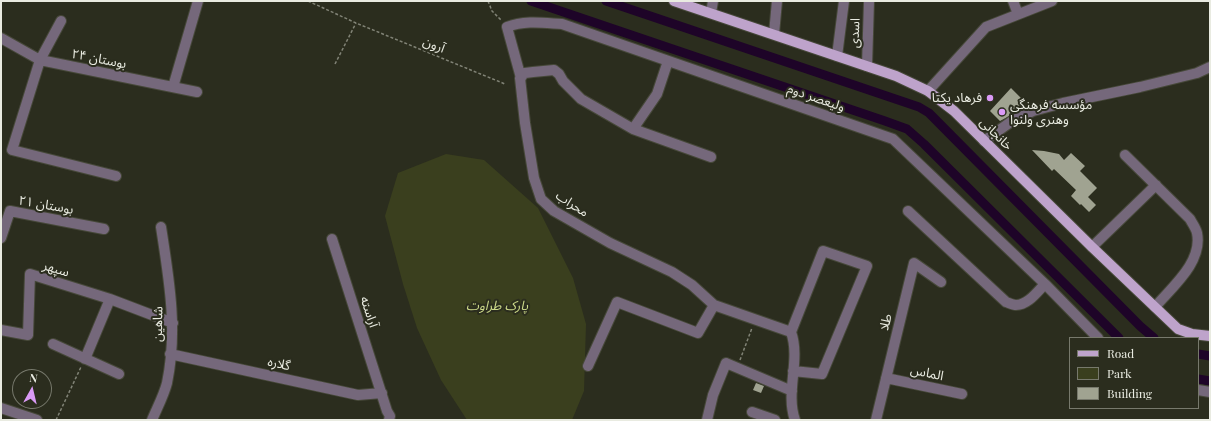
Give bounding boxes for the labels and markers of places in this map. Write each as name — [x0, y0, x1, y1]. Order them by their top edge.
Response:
place label: فرهاد یکتا — [932, 90, 982, 106]
marker: فرهاد یکتا — [985, 93, 995, 103]
place label: مؤسسه فرهنگی وهنری ولنوا — [1010, 97, 1092, 128]
marker: مؤسسه فرهنگی وهنری ولنوا — [997, 107, 1007, 117]

